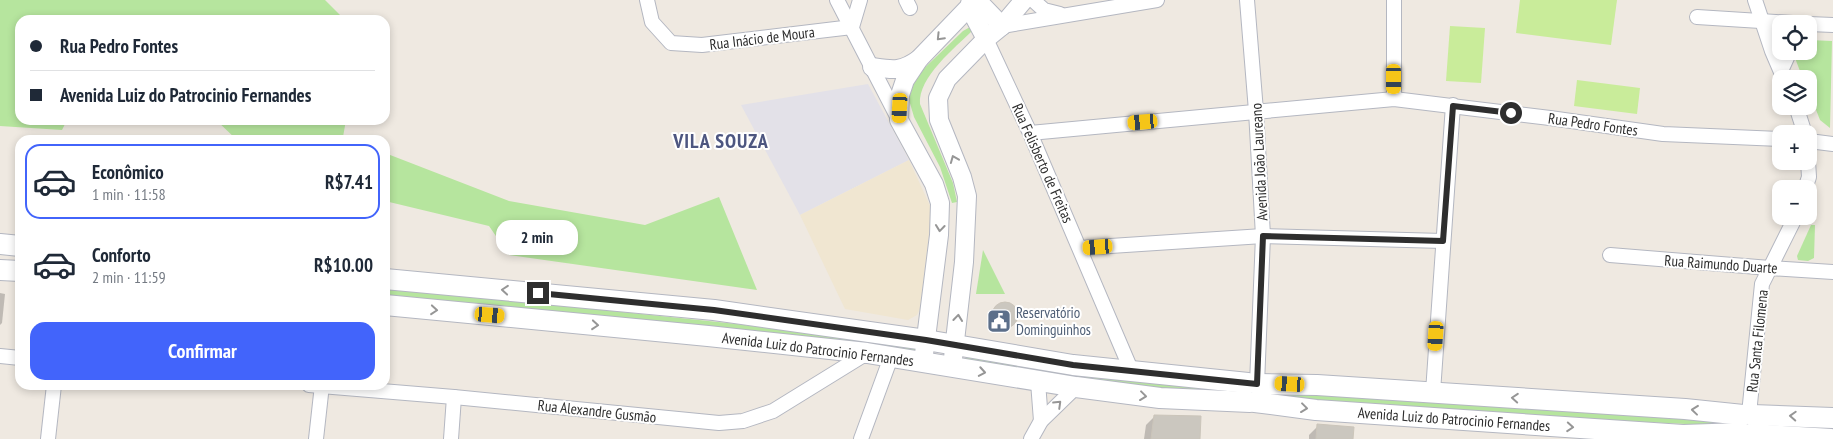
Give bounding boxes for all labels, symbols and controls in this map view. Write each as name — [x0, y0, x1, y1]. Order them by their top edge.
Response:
map controls — [1772, 15, 1817, 225]
button: locate — [1772, 15, 1817, 60]
street label: Rua Inácio de Moura — [708, 22, 816, 54]
one-way arrow — [937, 31, 946, 40]
text: Rua Pedro Fontes — [60, 34, 178, 58]
car — [1386, 64, 1401, 94]
button: layers — [1772, 70, 1817, 115]
text: Avenida Luiz do Patrocinio Fernandes — [60, 83, 311, 107]
car — [891, 93, 908, 123]
street label: Rua Felisberto de Freitas — [1008, 100, 1078, 226]
route start — [1500, 102, 1522, 124]
street label: Avenida João Laureano — [1246, 103, 1272, 221]
street label: Rua Pedro Fontes — [1547, 108, 1639, 140]
car — [1127, 113, 1158, 131]
button: + — [1772, 125, 1817, 170]
district label: VILA SOUZA — [672, 128, 769, 154]
one-way arrow — [950, 155, 960, 163]
icon: car — [32, 159, 77, 204]
text: Econômico — [92, 160, 164, 184]
text: R$7.41 — [325, 170, 373, 194]
button: − — [1772, 180, 1817, 225]
text: 1 min · 11:58 — [92, 184, 166, 204]
callout: 2 min — [497, 220, 579, 256]
one-way arrow — [934, 225, 945, 233]
text: 2 min — [521, 227, 553, 247]
car — [1082, 238, 1113, 256]
icon: car — [32, 242, 77, 287]
text: Conforto — [92, 243, 151, 267]
street label: Rua Raimundo Duarte — [1664, 251, 1778, 277]
text: R$10.00 — [314, 253, 373, 277]
text: 2 min · 11:59 — [92, 267, 166, 287]
route end — [527, 282, 549, 304]
one-way arrow — [501, 285, 509, 296]
street label: Rua Santa Filomena — [1742, 289, 1772, 393]
place label: Reservatório Dominguinhos — [1016, 303, 1091, 339]
one-way arrow — [430, 304, 438, 315]
car — [474, 306, 505, 324]
public building icon: Reservatório Dominguinhos — [986, 308, 1012, 334]
one-way arrow — [952, 314, 963, 322]
one-way arrow — [592, 319, 600, 330]
car — [1427, 321, 1444, 351]
button: Confirmar — [30, 322, 375, 380]
street label: Avenida Luiz do Patrocinio Fernandes — [721, 328, 915, 370]
one-way arrow — [978, 367, 987, 377]
car — [1274, 376, 1305, 392]
one-way arrow — [1139, 390, 1147, 401]
one-way arrow — [1511, 392, 1519, 403]
street label: Rua Alexandre Gusmão — [537, 395, 657, 427]
one-way arrow — [1053, 401, 1062, 410]
one-way arrow — [1300, 402, 1308, 413]
street label: Avenida Luiz do Patrocinio Fernandes — [1357, 403, 1551, 435]
one-way arrow — [1690, 405, 1698, 416]
one-way arrow — [1788, 411, 1796, 422]
one-way arrow — [1567, 421, 1575, 432]

